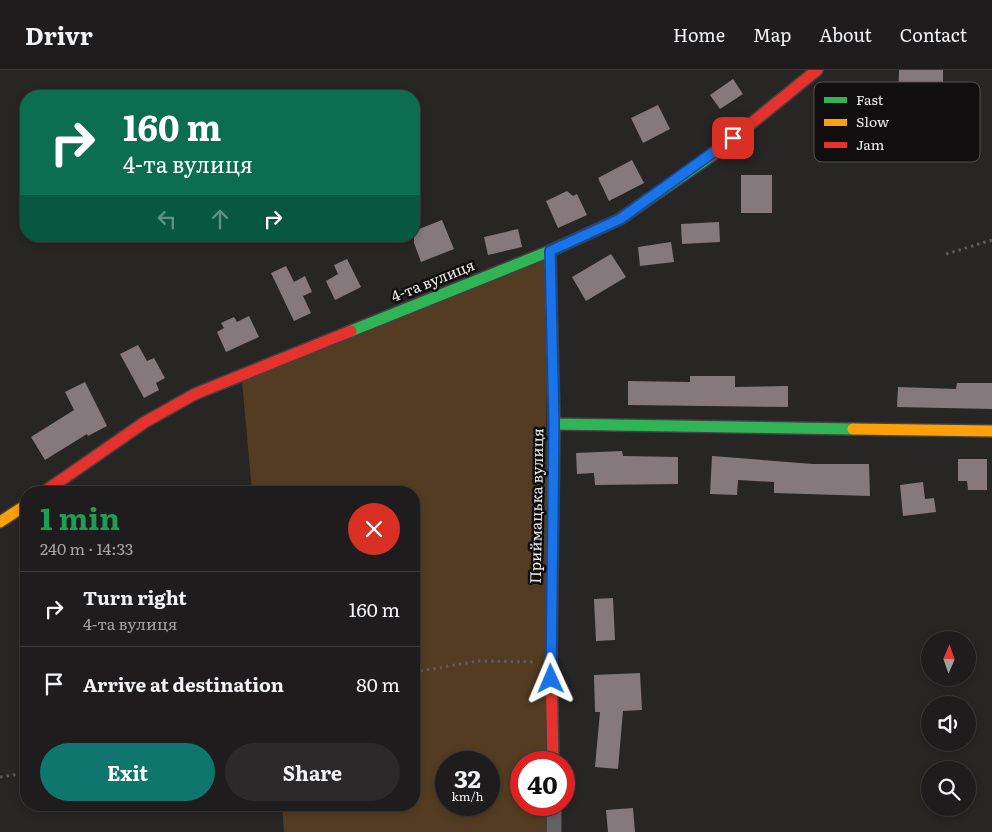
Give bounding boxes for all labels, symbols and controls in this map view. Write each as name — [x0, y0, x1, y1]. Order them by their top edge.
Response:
text: Drivr — [25, 17, 93, 52]
text: Home — [673, 21, 725, 48]
text: Map — [753, 21, 791, 48]
text: About — [819, 21, 872, 48]
text: Contact — [900, 21, 967, 48]
legend — [814, 82, 980, 162]
text: Fast — [856, 89, 884, 109]
text: 160 m — [123, 100, 221, 152]
icon: right — [40, 110, 105, 175]
text: Slow — [856, 111, 889, 131]
pin — [712, 117, 754, 159]
icon: arrive — [719, 124, 747, 152]
text: Jam — [856, 134, 885, 154]
text: 4-та вулиця — [123, 147, 253, 180]
icon: left — [153, 205, 181, 233]
icon: ahead — [206, 205, 234, 233]
icon: right — [259, 205, 287, 233]
street label: 4-та вулиця — [387, 252, 478, 307]
street label: Приймацька вулиця — [523, 428, 548, 584]
text: 1 min — [40, 495, 120, 539]
button: close — [348, 503, 400, 555]
text: 240 m · 14:33 — [40, 536, 133, 560]
text: Turn right — [83, 583, 187, 611]
icon: right — [40, 595, 68, 623]
text: 160 m — [349, 595, 400, 623]
text: 4-та вулиця — [83, 611, 177, 635]
north arrow — [921, 631, 976, 686]
map controls — [921, 631, 976, 816]
position arrow — [524, 652, 576, 704]
icon: arrive — [40, 670, 68, 698]
text: Arrive at destination — [83, 670, 284, 698]
text: 80 m — [356, 670, 400, 698]
button: sound — [921, 696, 976, 751]
button: Exit — [40, 743, 215, 801]
button: Share — [225, 743, 400, 801]
speed limit sign: 40 — [510, 751, 575, 816]
text: 32 — [454, 759, 481, 796]
button: search — [921, 761, 976, 816]
text: km/h — [452, 787, 483, 805]

